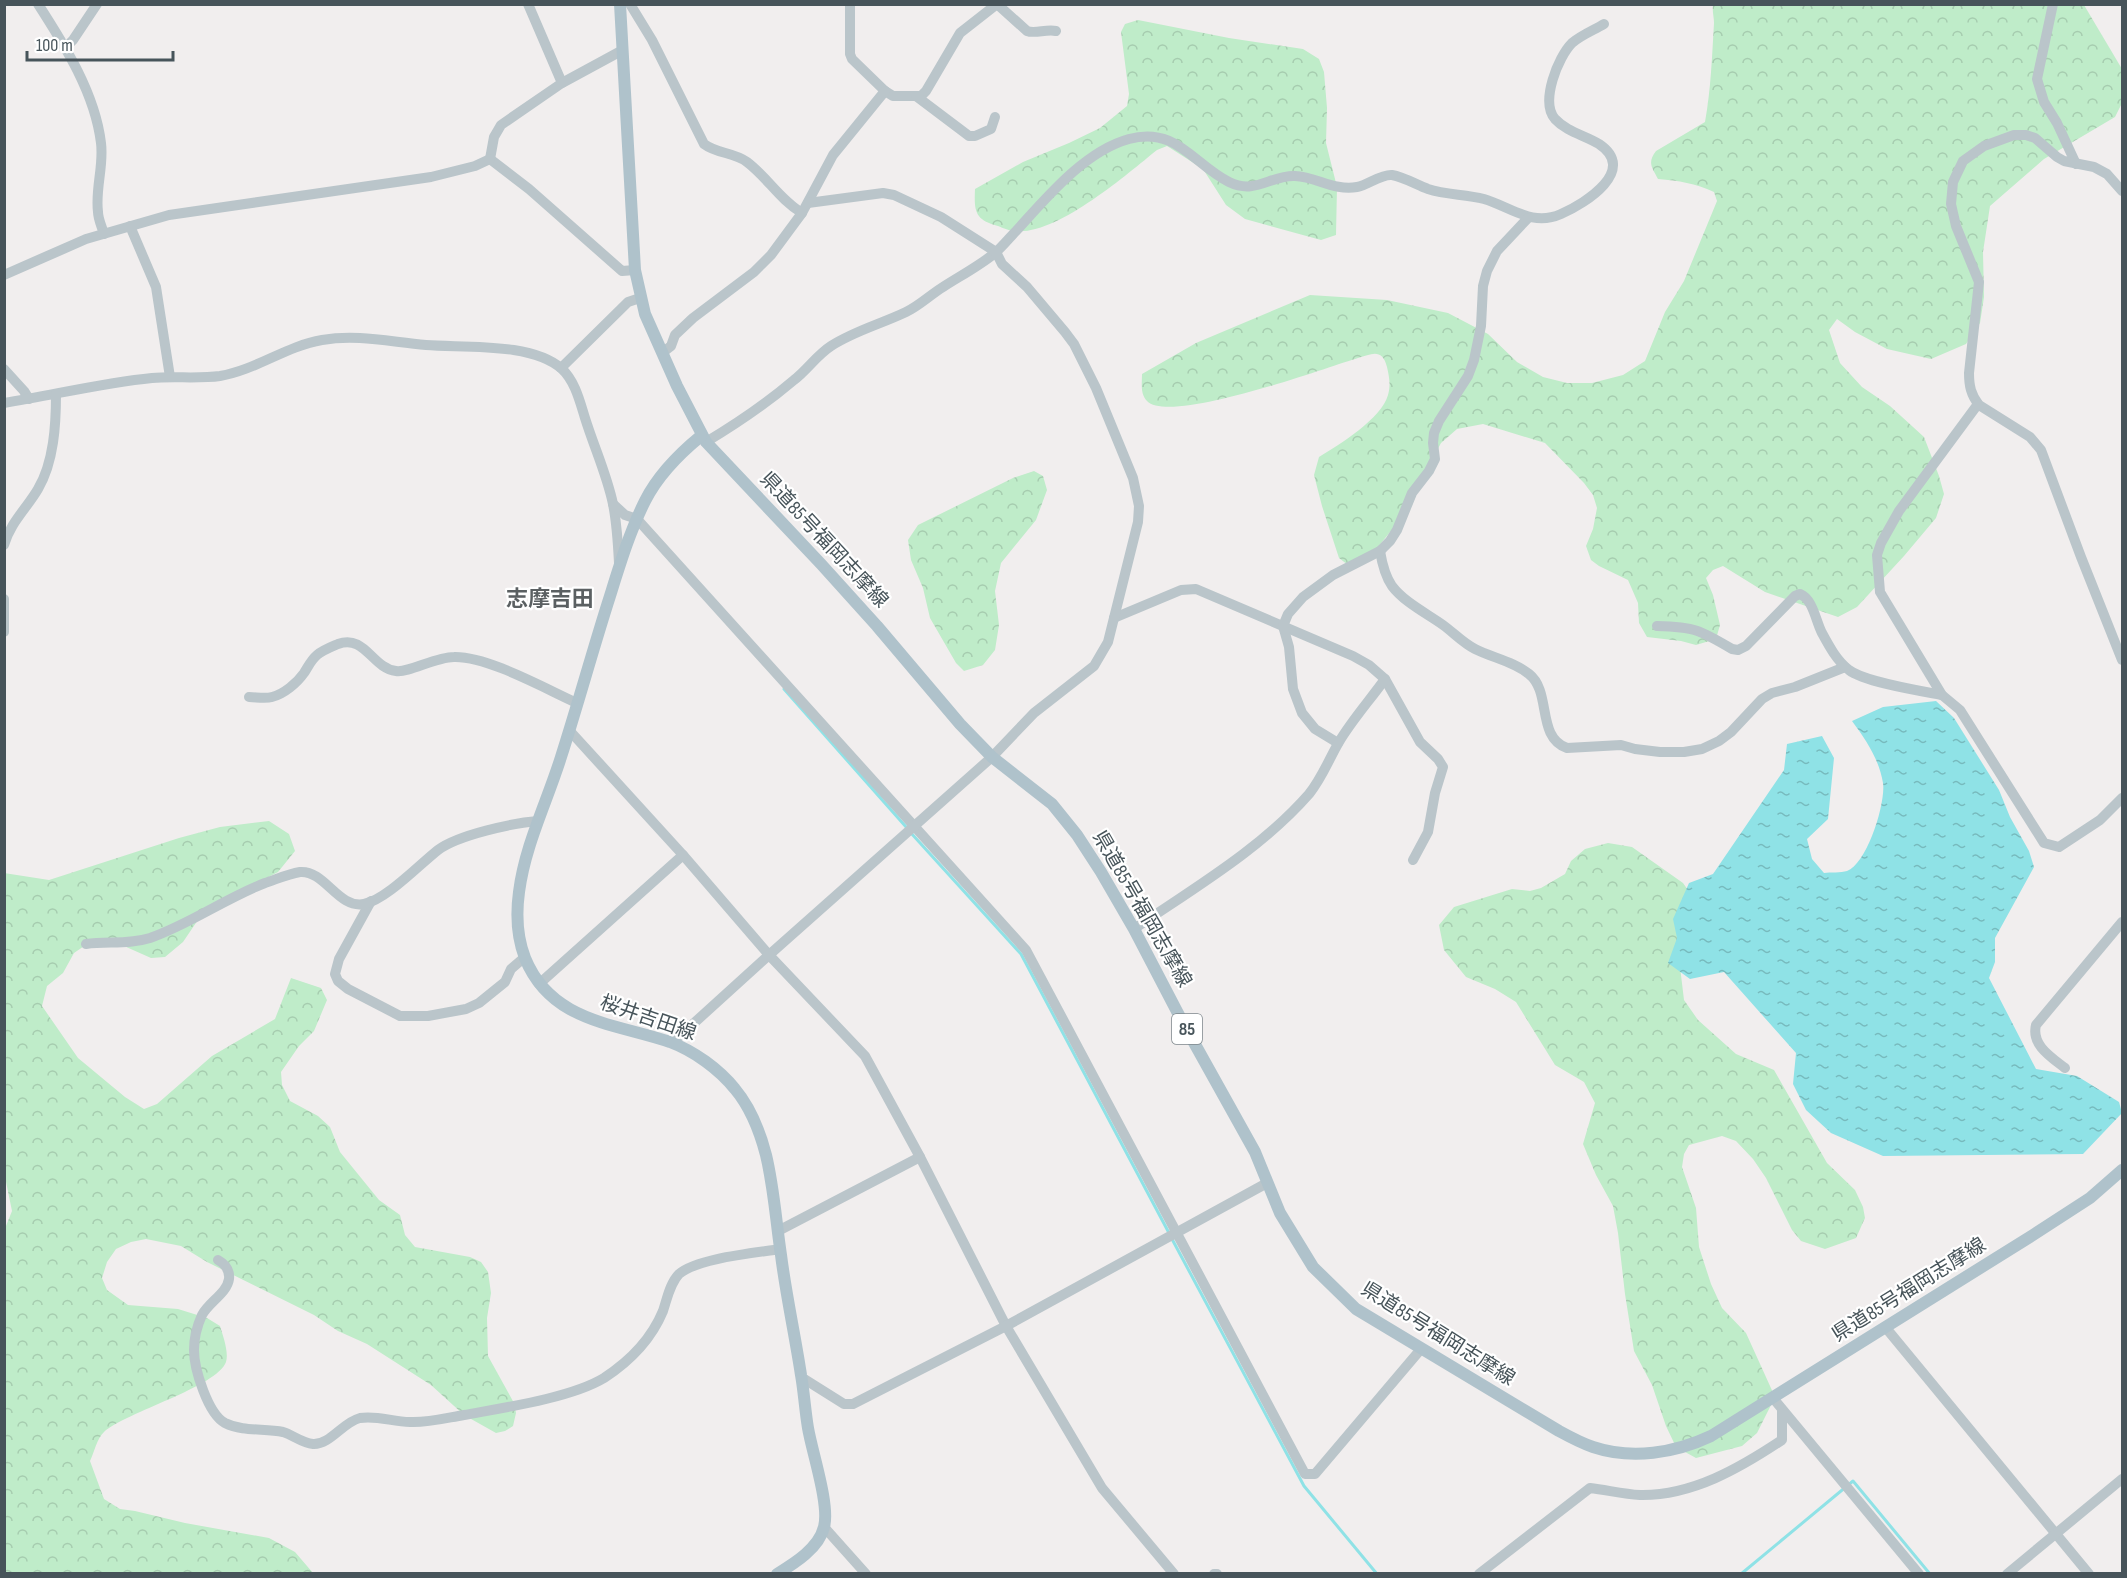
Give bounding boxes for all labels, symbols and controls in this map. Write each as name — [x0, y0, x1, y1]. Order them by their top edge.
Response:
scale bar — [27, 24, 172, 62]
text: 100 m — [36, 35, 73, 56]
street label: 県道85号福岡志摩線 — [755, 467, 893, 613]
district label: 志摩吉田 — [506, 586, 594, 613]
street label: 県道85号福岡志摩線 — [1087, 826, 1197, 992]
street label: 桜井吉田線 — [597, 990, 699, 1046]
road number: 85 — [1172, 1014, 1202, 1044]
street label: 県道85号福岡志摩線 — [1828, 1233, 1990, 1347]
street label: 県道85号福岡志摩線 — [1357, 1277, 1519, 1391]

